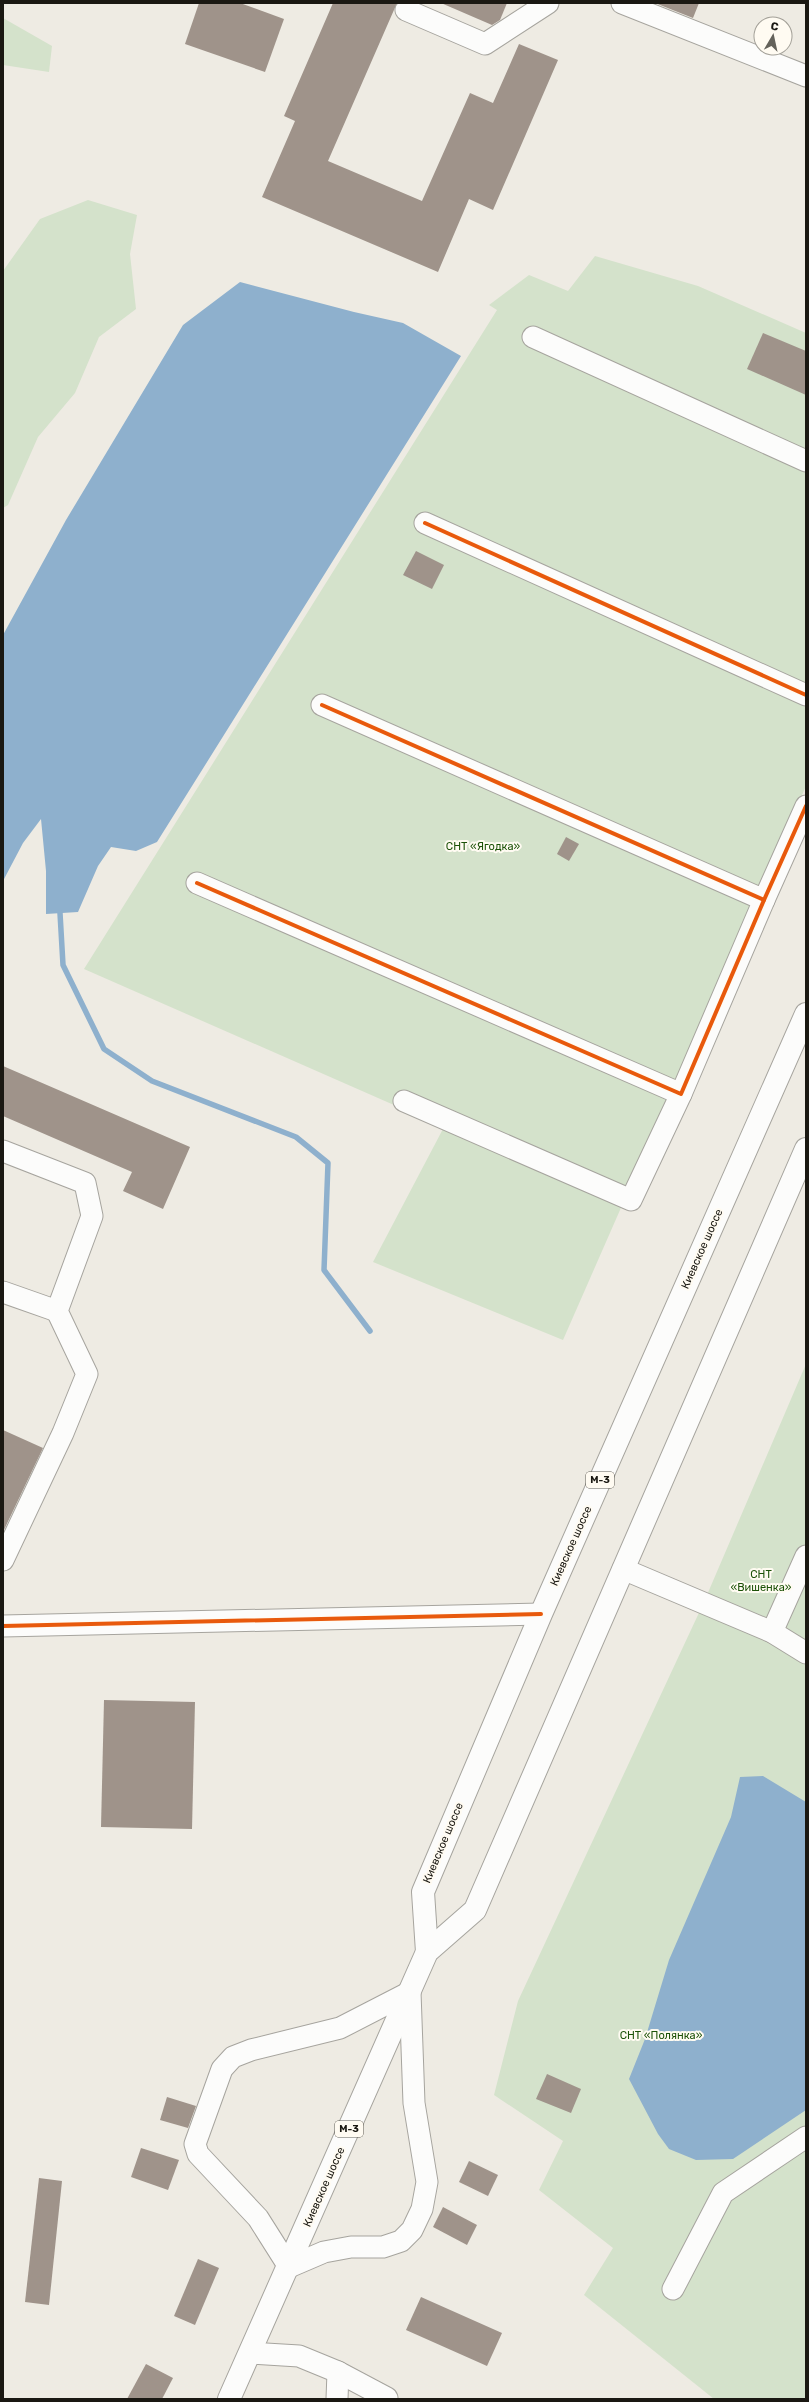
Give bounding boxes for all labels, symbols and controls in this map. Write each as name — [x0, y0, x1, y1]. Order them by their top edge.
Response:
north arrow — [753, 16, 793, 56]
text: С — [770, 20, 780, 34]
park label: СНТ «Ягодка» — [446, 840, 520, 853]
street label: Киевское шоссе — [679, 1207, 725, 1291]
road number: М-3 — [586, 1472, 614, 1488]
street label: Киевское шоссе — [548, 1504, 594, 1588]
park label: СНТ «Вишенка» — [731, 1568, 792, 1594]
street label: Киевское шоссе — [420, 1801, 466, 1885]
park label: СНТ «Полянка» — [620, 2029, 703, 2042]
road number: М-3 — [335, 2121, 363, 2137]
street label: Киевское шоссе — [301, 2145, 347, 2229]

